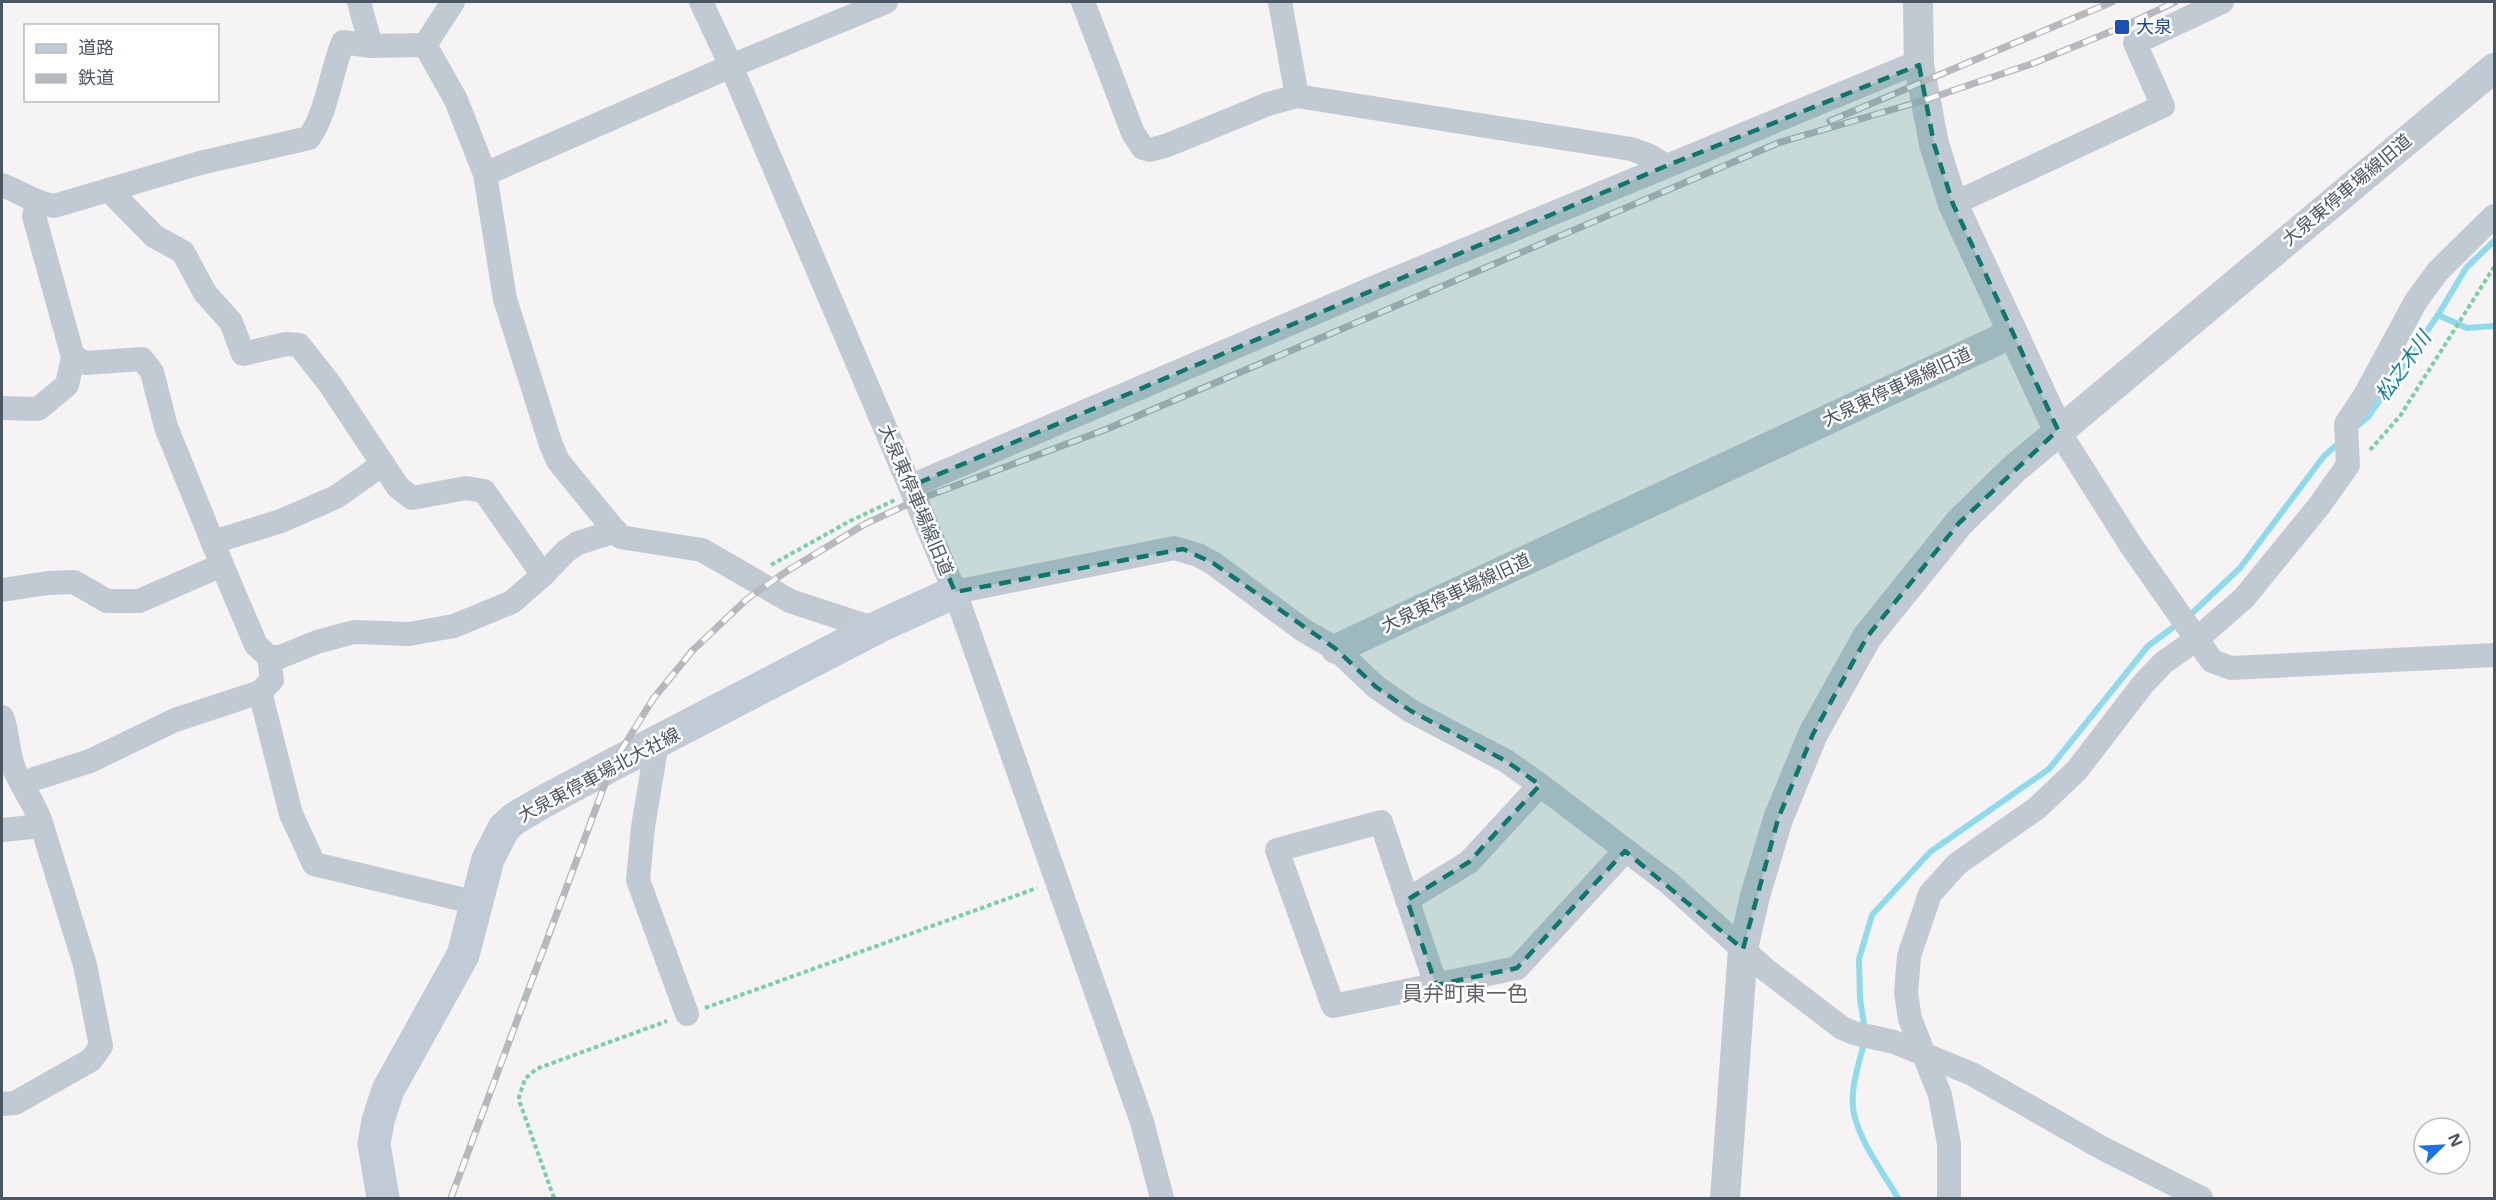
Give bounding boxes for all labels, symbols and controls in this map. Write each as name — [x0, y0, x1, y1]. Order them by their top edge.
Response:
place label: 大泉 — [2136, 14, 2172, 38]
marker: 大泉 — [2113, 18, 2131, 36]
legend — [24, 24, 219, 102]
text: 道路 — [78, 35, 114, 59]
text: 鉄道 — [78, 65, 114, 89]
street label: 大泉東停車場線旧道 — [2277, 128, 2416, 250]
water label: 松之木川 — [2369, 324, 2438, 406]
street label: 大泉東停車場線旧道 — [1818, 341, 1975, 431]
street label: 大泉東停車場線旧道 — [874, 420, 960, 579]
street label: 大泉東停車場線旧道 — [1377, 547, 1534, 637]
street label: 大泉東停車場北大社線 — [513, 721, 684, 827]
district label: 員弁町東一色 — [1402, 979, 1528, 1007]
north arrow — [2412, 1116, 2472, 1176]
text: N — [2443, 1129, 2468, 1150]

